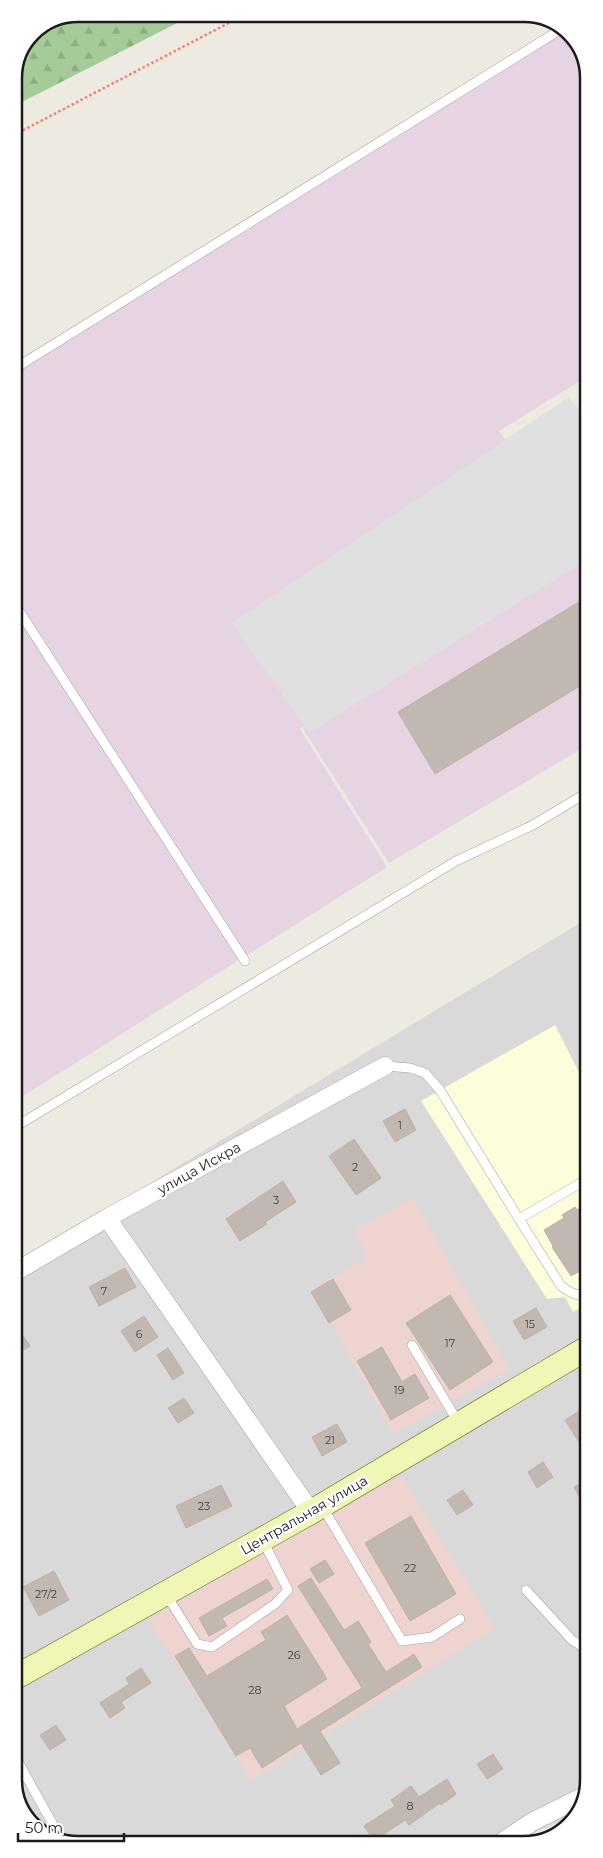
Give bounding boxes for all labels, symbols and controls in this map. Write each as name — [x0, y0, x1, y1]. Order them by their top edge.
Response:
house number: 1 — [398, 1118, 402, 1132]
street label: улица Искра — [153, 1138, 244, 1199]
house number: 2 — [352, 1160, 358, 1174]
house number: 3 — [273, 1193, 279, 1207]
house number: 7 — [101, 1284, 107, 1298]
house number: 15 — [525, 1317, 535, 1331]
house number: 6 — [136, 1327, 143, 1341]
house number: 17 — [445, 1336, 455, 1350]
house number: 19 — [394, 1383, 405, 1397]
house number: 21 — [325, 1433, 335, 1447]
street label: Центральная улица — [237, 1471, 371, 1559]
house number: 23 — [198, 1499, 210, 1513]
house number: 22 — [404, 1561, 416, 1575]
house number: 27/2 — [35, 1587, 57, 1601]
house number: 26 — [288, 1648, 301, 1662]
house number: 28 — [248, 1683, 262, 1697]
house number: 8 — [406, 1799, 414, 1813]
scale bar — [18, 1810, 124, 1842]
text: 50 m — [25, 1818, 63, 1837]

